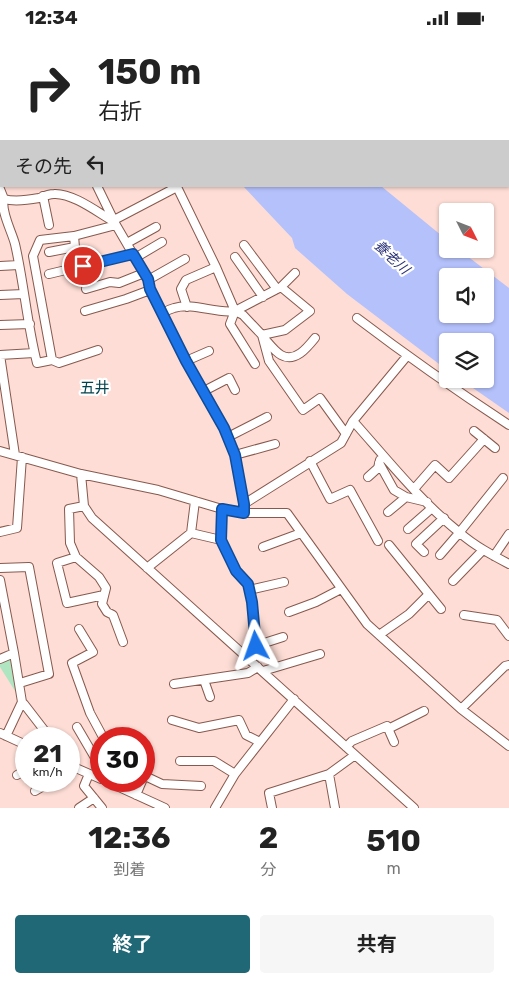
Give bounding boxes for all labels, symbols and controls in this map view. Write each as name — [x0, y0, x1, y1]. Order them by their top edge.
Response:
text: 12:34 — [25, 6, 78, 29]
text: 150 m — [98, 51, 201, 93]
icon: right — [15, 55, 80, 120]
text: 右折 — [98, 98, 142, 125]
icon: left — [82, 150, 110, 178]
text: その先 — [15, 155, 72, 178]
north arrow — [439, 203, 494, 257]
map controls — [439, 203, 494, 388]
water label: 養老川 — [371, 237, 414, 279]
pin — [62, 245, 104, 287]
icon: arrive — [69, 252, 97, 280]
button: sound — [439, 268, 494, 323]
button: layers — [439, 333, 494, 388]
district label: 五井 — [80, 379, 110, 397]
position arrow — [229, 619, 281, 671]
speed limit sign: 30 — [90, 727, 155, 792]
text: 21 — [33, 739, 62, 768]
text: km/h — [33, 765, 62, 779]
text: 12:36 — [88, 820, 171, 856]
text: 2 — [259, 820, 278, 856]
text: 510 — [366, 823, 421, 859]
text: m — [386, 859, 401, 878]
text: 到着 — [113, 860, 145, 879]
text: 分 — [260, 860, 276, 879]
button: 終了 — [15, 915, 250, 973]
button: 共有 — [260, 915, 494, 973]

